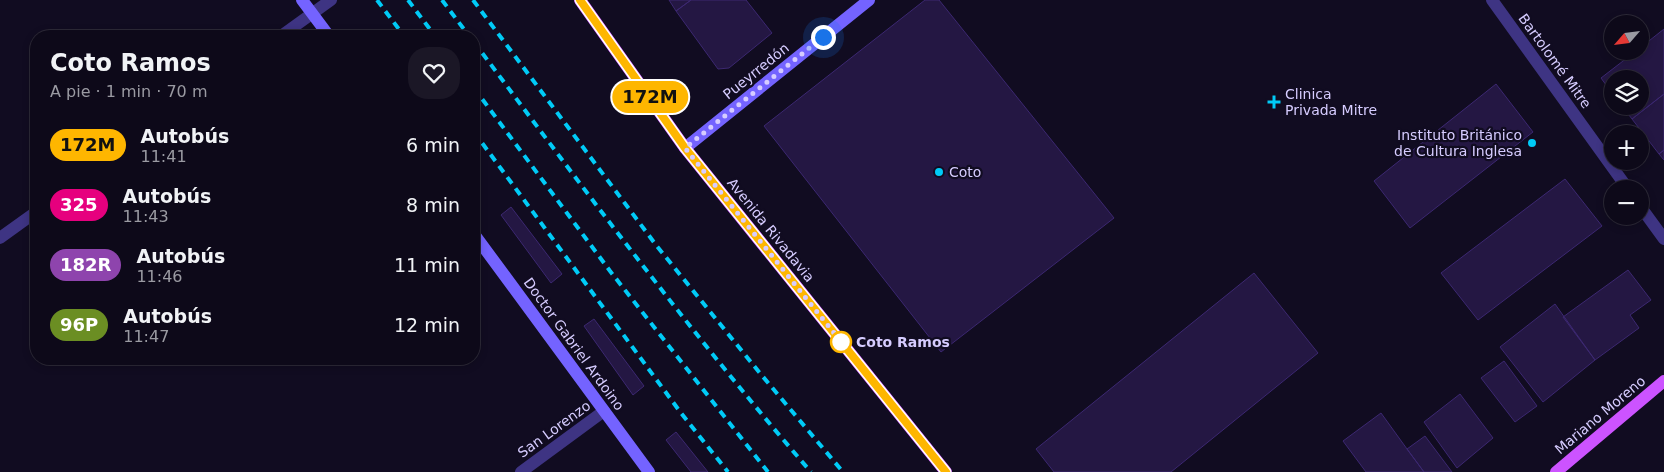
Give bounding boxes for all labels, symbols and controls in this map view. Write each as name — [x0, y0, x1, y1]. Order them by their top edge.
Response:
street label: Bartolomé Mitre — [1515, 11, 1595, 111]
north arrow — [1604, 15, 1649, 60]
map controls — [1604, 15, 1649, 225]
your location — [811, 25, 836, 50]
street label: Pueyrredón — [720, 40, 792, 102]
button: heart — [408, 47, 460, 99]
text: Coto Ramos — [50, 49, 211, 77]
button: layers — [1604, 70, 1649, 115]
line badge: 172M — [615, 81, 685, 113]
text: A pie · 1 min · 70 m — [50, 82, 207, 101]
text: 172M — [622, 86, 678, 107]
place label: Clinica Privada Mitre — [1285, 86, 1377, 118]
marker: Clinica Privada Mitre — [1267, 95, 1281, 109]
text: Autobús — [141, 125, 229, 147]
button: + — [1604, 125, 1649, 170]
place label: Instituto Británico de Cultura Inglesa — [1394, 127, 1522, 159]
text: 172M — [60, 134, 116, 155]
text: 6 min — [406, 134, 460, 156]
marker: Instituto Británico de Cultura Inglesa — [1526, 137, 1538, 149]
text: 11:41 — [141, 147, 187, 166]
place label: Coto — [949, 164, 981, 180]
marker: Coto — [933, 166, 945, 178]
street label: Avenida Rivadavia — [724, 175, 818, 285]
button: − — [1604, 180, 1649, 225]
text: Autobús — [123, 185, 211, 207]
text: 325 — [60, 194, 98, 215]
text: 8 min — [406, 194, 460, 216]
text: 11:43 — [123, 207, 169, 226]
text: Autobús — [136, 245, 225, 267]
text: 182R — [60, 254, 111, 275]
text: 11 min — [394, 254, 460, 276]
text: 11:46 — [136, 267, 183, 286]
street label: Doctor Gabriel Ardoino — [520, 275, 628, 413]
text: Autobús — [123, 305, 212, 327]
text: 96P — [60, 314, 98, 335]
text: 12 min — [394, 314, 460, 336]
text: 11:47 — [123, 327, 169, 346]
marker: Coto Ramos — [830, 331, 852, 353]
place label: Coto Ramos — [856, 334, 950, 350]
street label: Mariano Moreno — [1552, 373, 1648, 457]
street label: San Lorenzo — [515, 397, 593, 461]

